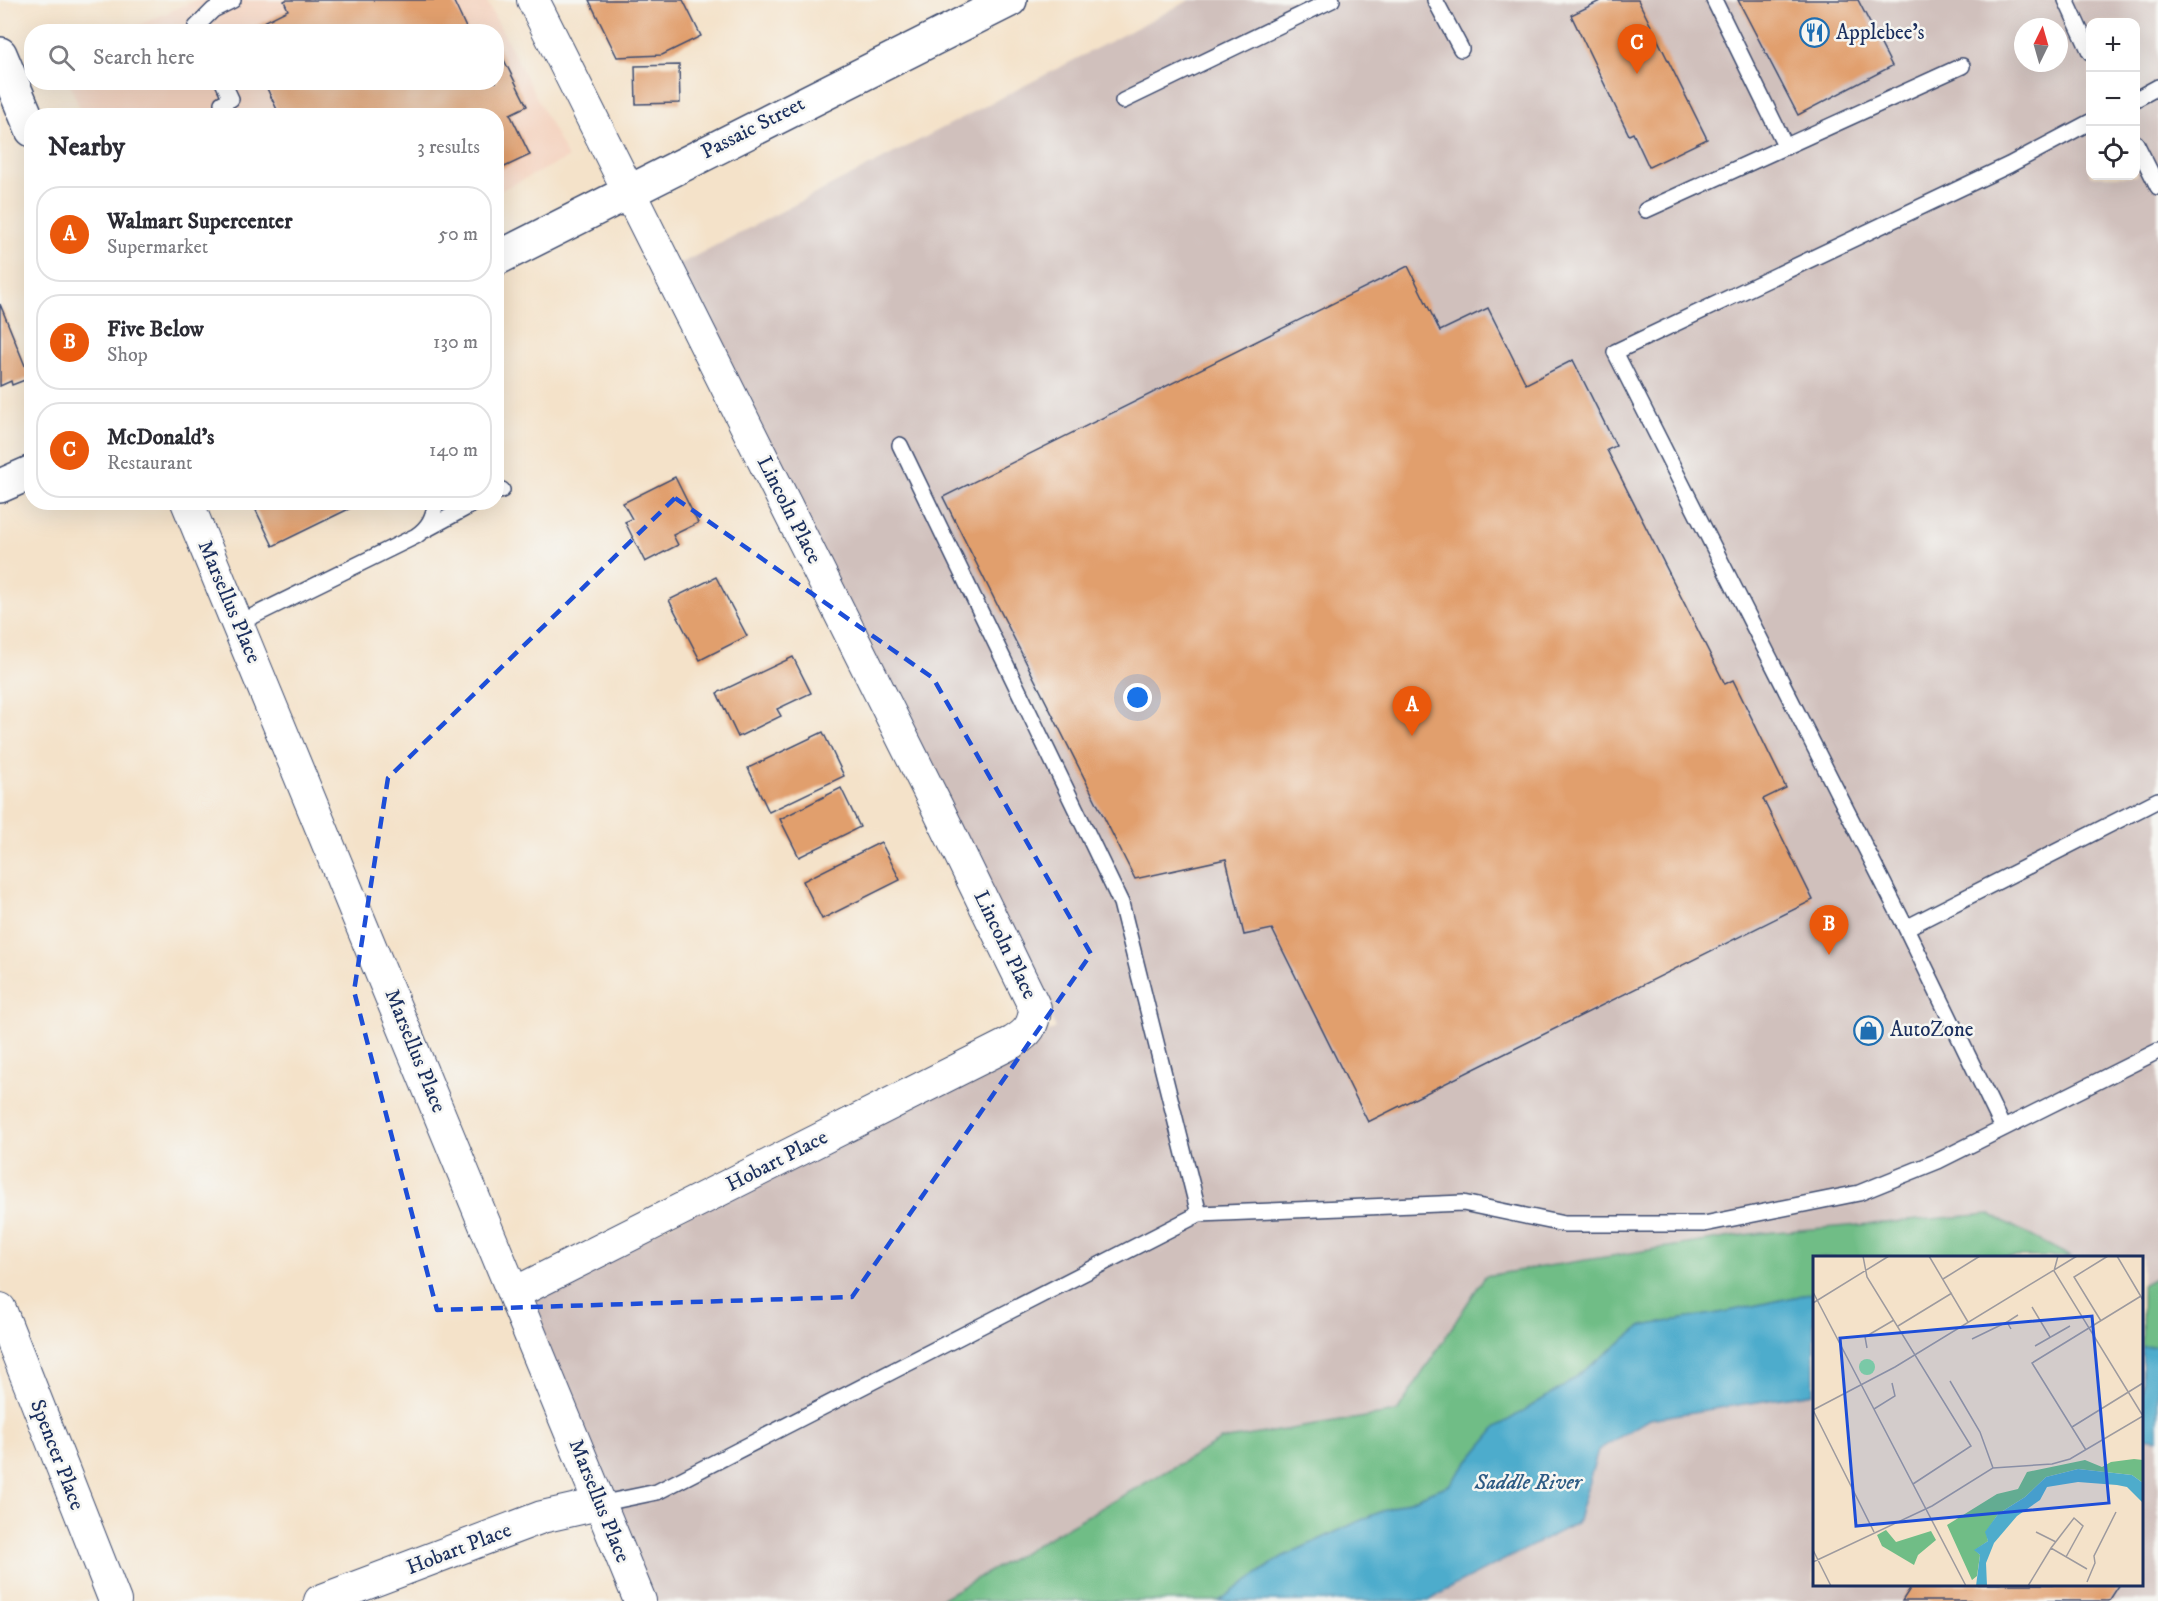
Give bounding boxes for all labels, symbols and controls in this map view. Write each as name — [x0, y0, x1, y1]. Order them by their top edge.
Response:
restaurant icon: Applebee's — [1799, 17, 1831, 49]
north arrow — [2014, 18, 2068, 72]
map controls — [2086, 18, 2140, 180]
button: + — [2086, 18, 2140, 72]
place label: Applebee's — [1836, 20, 1925, 46]
search box — [24, 24, 504, 90]
pin: C — [1618, 25, 1656, 74]
icon: search — [45, 41, 78, 74]
text: Search here — [93, 44, 195, 71]
button: − — [2086, 72, 2140, 126]
street label: Passaic Street — [697, 91, 809, 165]
button: locate — [2086, 126, 2140, 180]
text: Nearby — [48, 131, 125, 164]
text: 3 results — [417, 135, 480, 160]
text: Walmart Supercenter — [107, 208, 292, 235]
text: A — [63, 222, 76, 247]
text: 50 m — [438, 222, 478, 247]
text: Supermarket — [107, 235, 208, 260]
text: Five Below — [107, 316, 204, 343]
text: B — [63, 330, 76, 355]
text: 130 m — [433, 330, 478, 355]
text: Shop — [107, 343, 148, 368]
text: McDonald's — [107, 424, 214, 451]
text: C — [63, 438, 76, 463]
text: 140 m — [429, 438, 478, 463]
text: Restaurant — [107, 451, 192, 476]
street label: Lincoln Place — [751, 452, 827, 569]
street label: Marsellus Place — [191, 537, 267, 668]
your location — [1123, 683, 1152, 712]
pin: A — [1392, 686, 1432, 736]
street label: Lincoln Place — [968, 887, 1043, 1004]
pin: B — [1810, 906, 1848, 955]
street label: Marsellus Place — [378, 985, 452, 1117]
shop icon: AutoZone — [1853, 1014, 1885, 1046]
place label: AutoZone — [1890, 1017, 1974, 1043]
street label: Hobart Place — [722, 1124, 832, 1198]
inset map — [1813, 1256, 2143, 1586]
street label: Spencer Place — [24, 1396, 90, 1514]
street label: Marsellus Place — [562, 1435, 636, 1567]
water label: Saddle River — [1474, 1469, 1584, 1496]
street label: Hobart Place — [403, 1517, 515, 1581]

